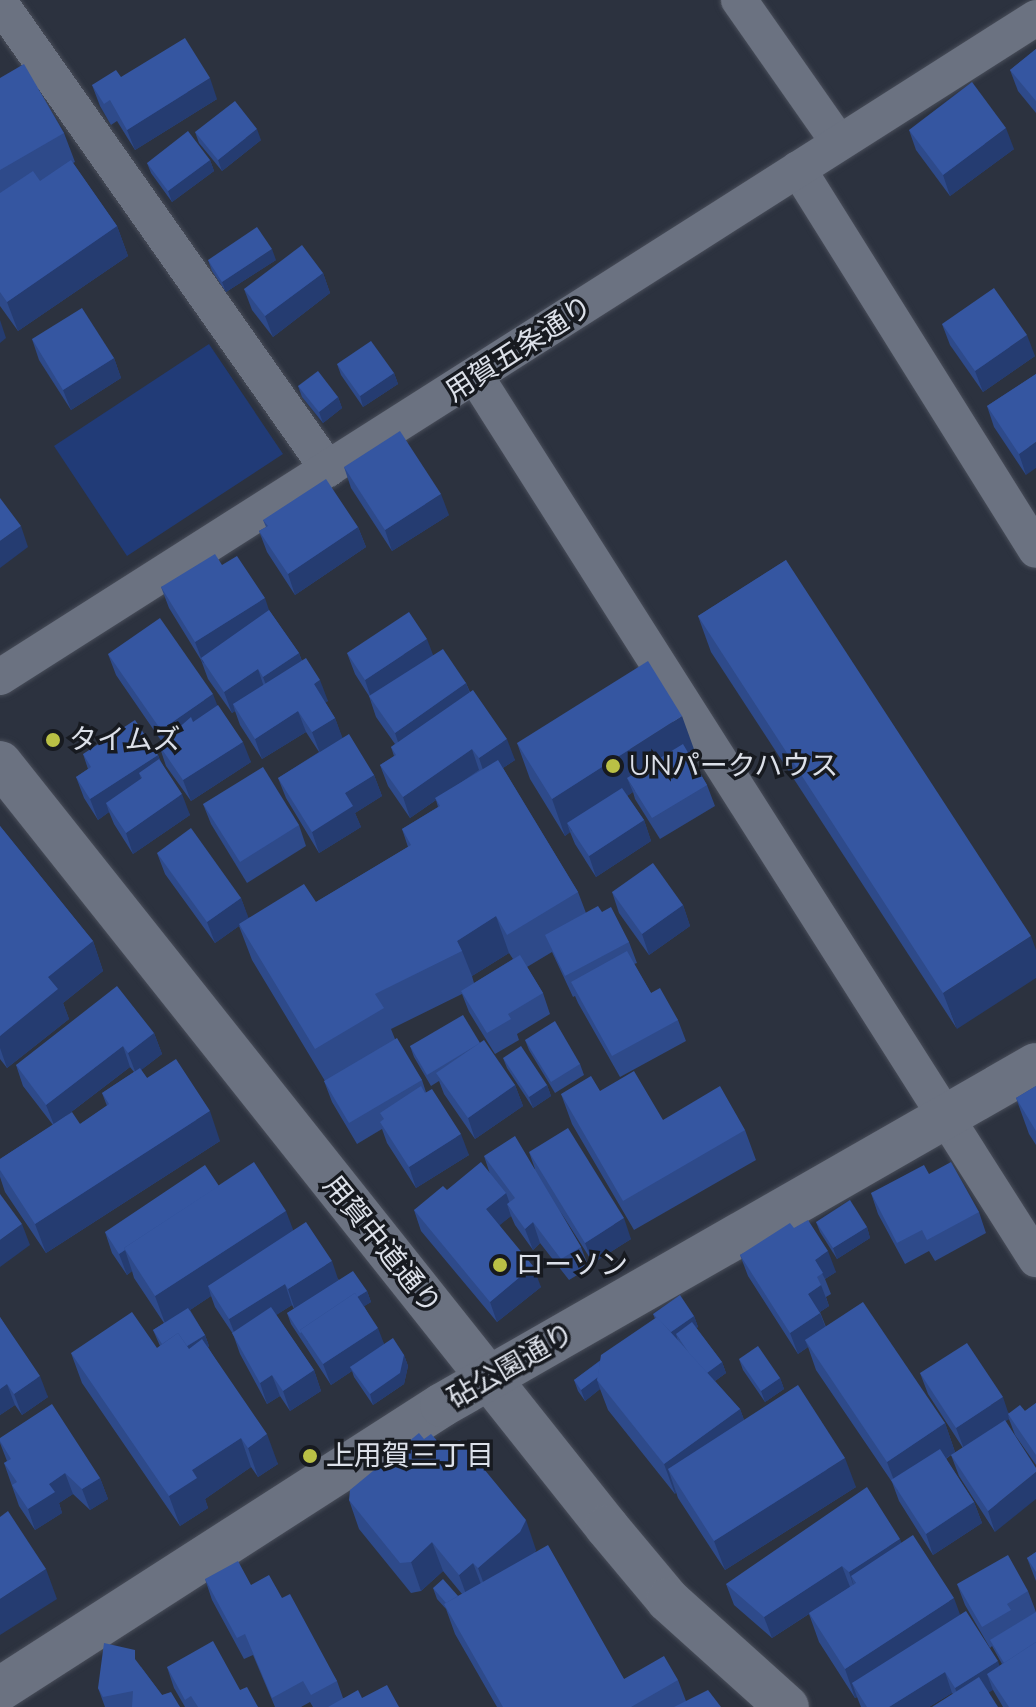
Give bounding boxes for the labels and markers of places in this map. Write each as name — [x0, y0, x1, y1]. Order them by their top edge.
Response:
place label: タイムズ — [69, 723, 181, 757]
marker: タイムズ — [44, 731, 62, 749]
place label: UNパークハウス — [629, 749, 840, 783]
marker: UNパークハウス — [604, 757, 622, 775]
place label: ローソン — [516, 1248, 628, 1282]
marker: ローソン — [491, 1256, 509, 1274]
place label: 上用賀三丁目 — [326, 1439, 494, 1473]
marker: 上用賀三丁目 — [301, 1447, 319, 1465]

